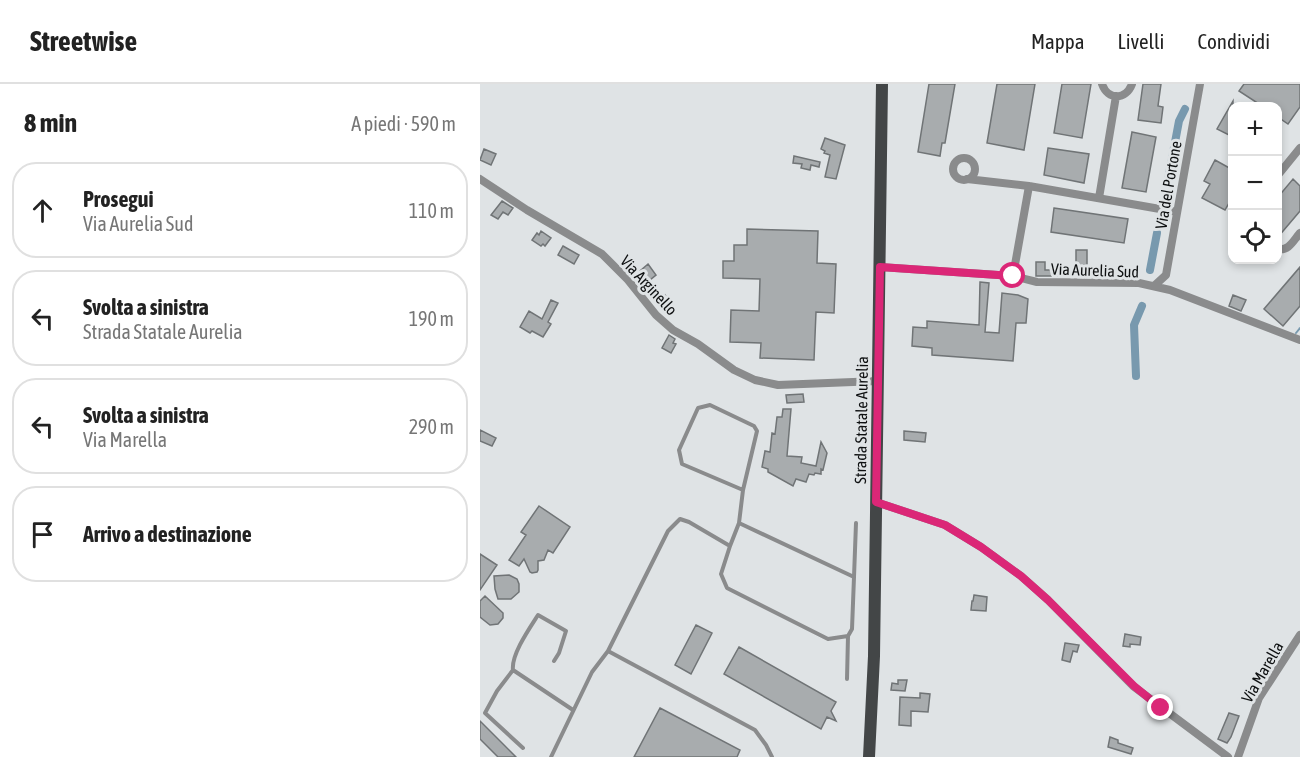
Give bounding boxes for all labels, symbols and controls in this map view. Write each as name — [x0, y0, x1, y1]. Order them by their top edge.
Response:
text: Streetwise — [30, 25, 137, 57]
text: Mappa — [1031, 29, 1085, 53]
text: Livelli — [1118, 29, 1164, 53]
text: Condividi — [1197, 29, 1270, 53]
map controls — [1228, 102, 1282, 264]
button: + — [1228, 102, 1282, 156]
text: 8 min — [24, 108, 77, 138]
text: A piedi · 590 m — [351, 112, 456, 135]
street label: Via del Portone — [1151, 140, 1185, 230]
button: − — [1228, 156, 1282, 210]
text: Prosegui — [83, 186, 154, 212]
icon: ahead — [26, 194, 59, 227]
text: 110 m — [409, 199, 454, 222]
button: locate — [1228, 210, 1282, 264]
text: Via Aurelia Sud — [83, 212, 193, 235]
street label: Via Arginello — [616, 252, 681, 319]
street label: Via Aurelia Sud — [1051, 259, 1139, 281]
route start — [999, 262, 1025, 288]
text: Svolta a sinistra — [83, 294, 209, 320]
icon: left — [26, 302, 59, 335]
text: 190 m — [409, 307, 454, 330]
text: Strada Statale Aurelia — [83, 320, 243, 343]
street label: Strada Statale Aurelia — [851, 356, 871, 484]
text: Svolta a sinistra — [83, 402, 209, 428]
icon: left — [26, 410, 59, 443]
text: 290 m — [409, 415, 454, 438]
text: Via Marella — [83, 428, 167, 451]
icon: arrive — [26, 518, 59, 551]
text: Arrivo a destinazione — [83, 521, 252, 547]
street label: Via Marella — [1237, 638, 1287, 706]
route end — [1147, 694, 1173, 720]

